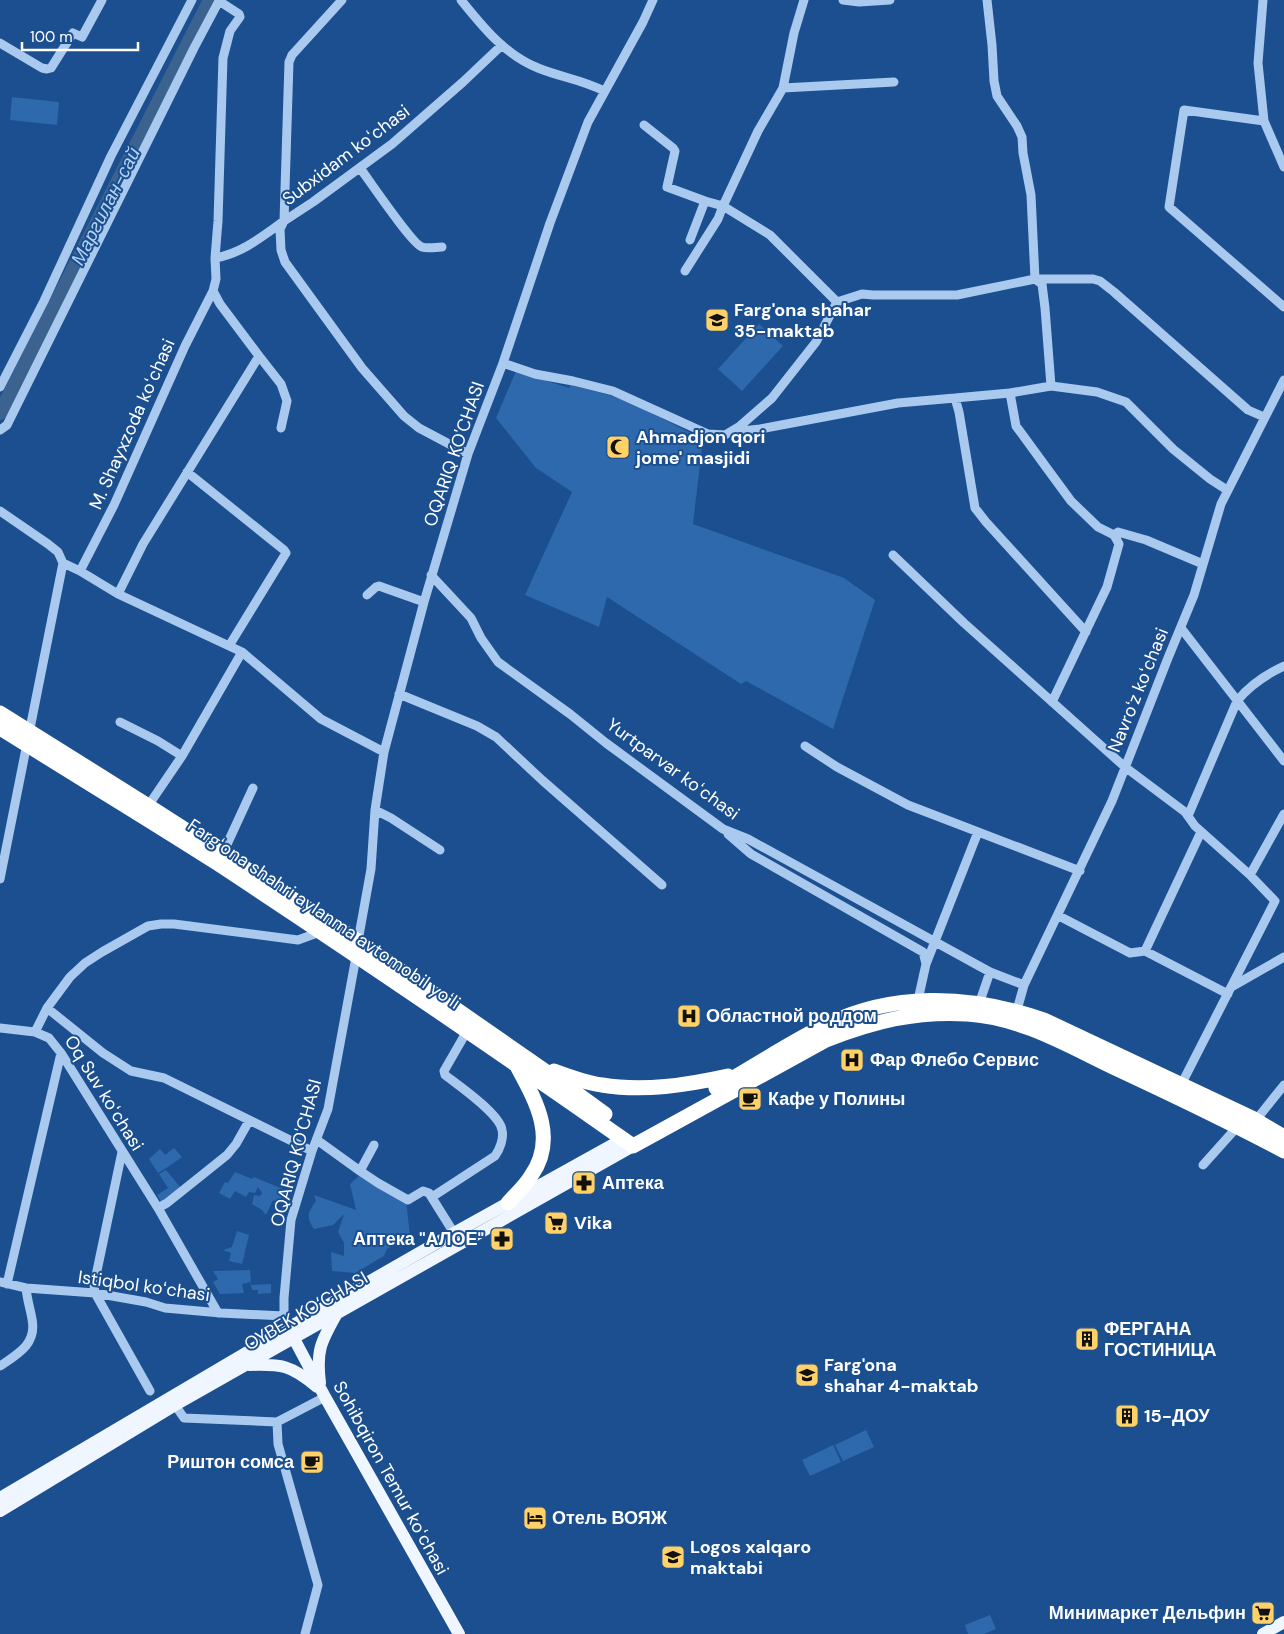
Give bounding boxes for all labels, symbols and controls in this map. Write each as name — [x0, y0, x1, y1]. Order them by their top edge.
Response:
scale bar — [22, 20, 139, 52]
text: 100 m — [30, 27, 73, 47]
street label: Subxidam koʻchasi — [277, 99, 415, 211]
water label: Маргилан-сай — [65, 143, 146, 269]
place label: Farg'ona shahar 35-maktab — [734, 298, 871, 343]
school or university icon: Farg'ona shahar 35-maktab — [704, 307, 730, 333]
street label: M. Shayxzoda koʻchasi — [84, 335, 180, 513]
street label: OQARIQ KO'CHASI — [418, 378, 490, 530]
place label: Ahmadjon qori jome' masjidi — [635, 425, 765, 470]
mosque icon: Ahmadjon qori jome' masjidi — [605, 434, 631, 460]
street label: Navroʻz koʻchasi — [1102, 624, 1174, 756]
street label: Yurtparvar koʻchasi — [602, 713, 744, 825]
street label: Fargʻona shahri aylanma avtomobil yoʻli — [183, 813, 465, 1015]
hospital icon: Областной роддом — [676, 1003, 702, 1029]
place label: Областной роддом — [706, 1004, 877, 1028]
street label: Oq Suv koʻchasi — [59, 1031, 149, 1155]
hospital icon: Фар Флебо Сервис — [839, 1047, 865, 1073]
place label: Фар Флебо Сервис — [870, 1048, 1039, 1072]
street label: OQARIQ KO'CHASI — [265, 1077, 327, 1229]
cafe icon: Кафе у Полины — [737, 1086, 763, 1112]
place label: Кафе у Полины — [768, 1087, 905, 1111]
pharmacy icon: Аптека — [571, 1170, 597, 1196]
place label: Аптека — [602, 1171, 665, 1195]
supermarket icon: Vika — [543, 1210, 569, 1236]
place label: Vika — [574, 1211, 612, 1235]
pharmacy icon: Аптека "АЛОЕ" — [489, 1226, 515, 1252]
place label: Аптека "АЛОЕ" — [353, 1227, 484, 1251]
street label: Istiqbol koʻchasi — [76, 1265, 212, 1307]
street label: OYBEK KO‘CHASI — [240, 1266, 372, 1356]
place label: ФЕРГАНА ГОСТИНИЦА — [1104, 1317, 1217, 1362]
building icon: ФЕРГАНА ГОСТИНИЦА — [1074, 1326, 1100, 1352]
place label: Farg'ona shahar 4-maktab — [824, 1353, 979, 1398]
school or university icon: Farg'ona shahar 4-maktab — [794, 1362, 820, 1388]
street label: Sohibqiron Temur koʻchasi — [328, 1377, 454, 1579]
building icon: 15-ДОУ — [1114, 1403, 1140, 1429]
place label: 15-ДОУ — [1144, 1404, 1210, 1428]
cafe icon: Риштон сомса — [299, 1449, 325, 1475]
place label: Риштон сомса — [167, 1450, 295, 1474]
hotel icon: Отель ВОЯЖ — [522, 1505, 548, 1531]
place label: Отель ВОЯЖ — [552, 1506, 668, 1530]
place label: Logos xalqaro maktabi — [690, 1535, 811, 1580]
school or university icon: Logos xalqaro maktabi — [660, 1544, 686, 1570]
supermarket icon: Минимаркет Дельфин — [1250, 1600, 1276, 1626]
place label: Минимаркет Дельфин — [1049, 1601, 1246, 1625]

